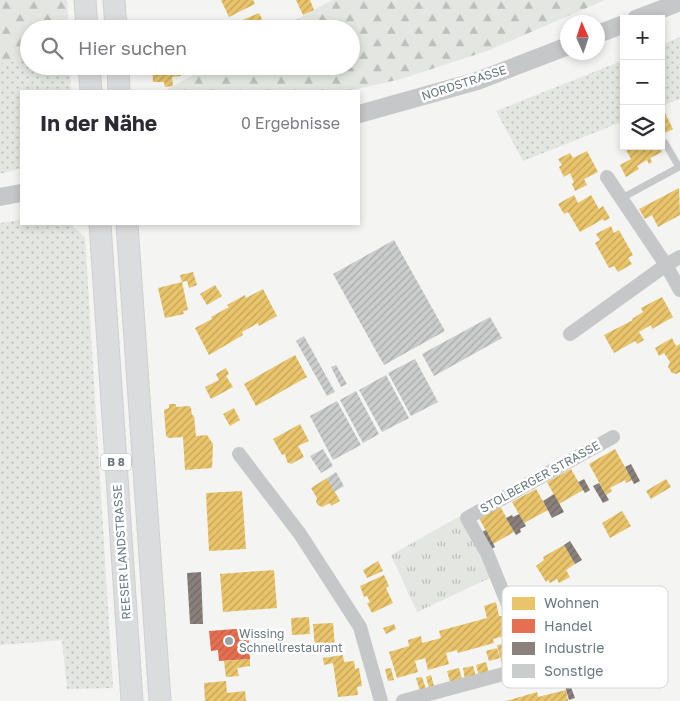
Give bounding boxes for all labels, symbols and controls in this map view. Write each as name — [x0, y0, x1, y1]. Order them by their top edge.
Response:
north arrow — [560, 15, 605, 60]
map controls — [620, 15, 665, 150]
button: + — [620, 15, 665, 60]
search box — [20, 20, 360, 75]
icon: search — [38, 34, 66, 62]
text: Hier suchen — [78, 36, 187, 59]
button: − — [620, 60, 665, 105]
street label: NORDSTRASSE — [420, 62, 508, 103]
button: layers — [620, 105, 665, 150]
text: In der Nähe — [40, 110, 157, 136]
text: 0 Ergebnisse — [241, 113, 340, 133]
street label: STOLBERGER STRASSE — [477, 437, 602, 516]
road number: B 8 — [101, 454, 131, 471]
street label: REESER LANDSTRASSE — [109, 484, 134, 620]
legend — [502, 586, 668, 688]
text: Wohnen — [544, 594, 599, 611]
text: Handel — [544, 617, 592, 634]
place label: Wissing Schnellrestaurant — [239, 626, 343, 655]
marker: Wissing Schnellrestaurant — [223, 635, 235, 647]
text: Industrie — [544, 639, 604, 656]
text: Sonstige — [544, 662, 603, 679]

